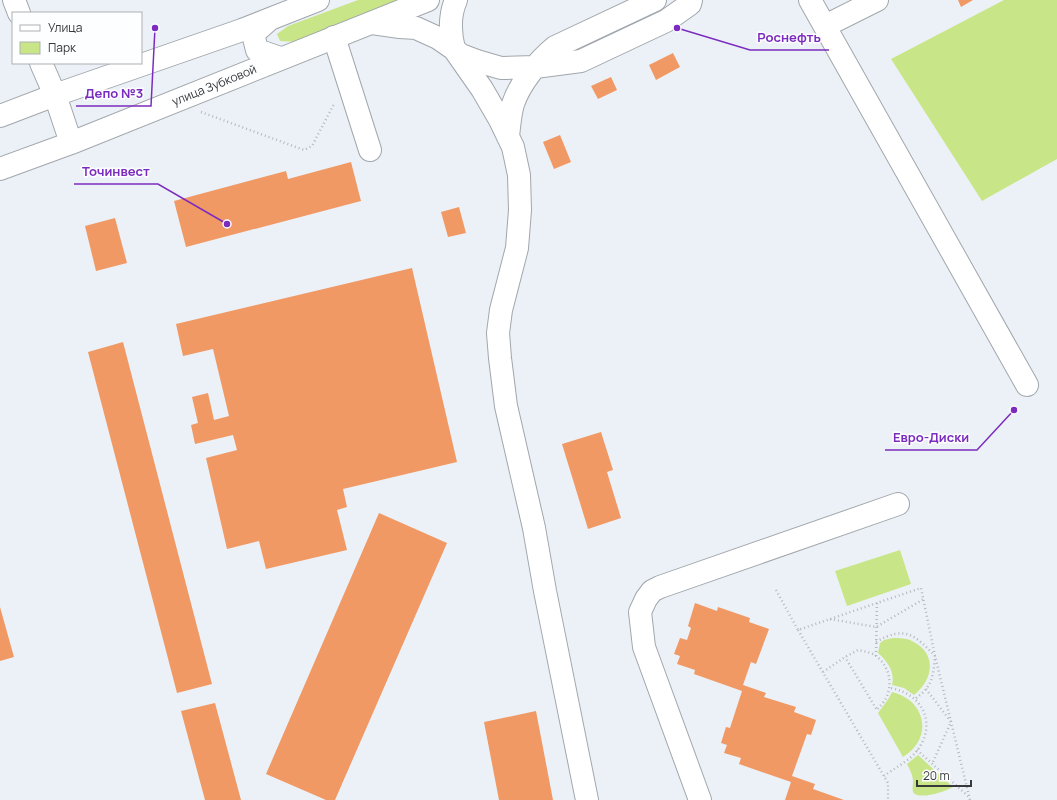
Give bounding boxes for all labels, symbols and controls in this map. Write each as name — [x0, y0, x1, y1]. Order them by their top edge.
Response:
legend — [12, 12, 142, 64]
text: Улица — [48, 19, 82, 36]
callout: Роснефть — [750, 25, 829, 50]
text: Роснефть — [757, 28, 821, 46]
text: Парк — [48, 39, 77, 56]
street label: улица Зубковой — [169, 60, 259, 110]
callout: Депо №3 — [76, 81, 151, 106]
text: Депо №3 — [85, 84, 143, 102]
callout: Точинвест — [74, 159, 158, 184]
text: Точинвест — [82, 162, 150, 180]
callout: Евро-Диски — [885, 425, 977, 450]
text: Евро-Диски — [893, 428, 969, 446]
scale bar — [917, 762, 971, 788]
text: 20 m — [923, 767, 950, 784]

